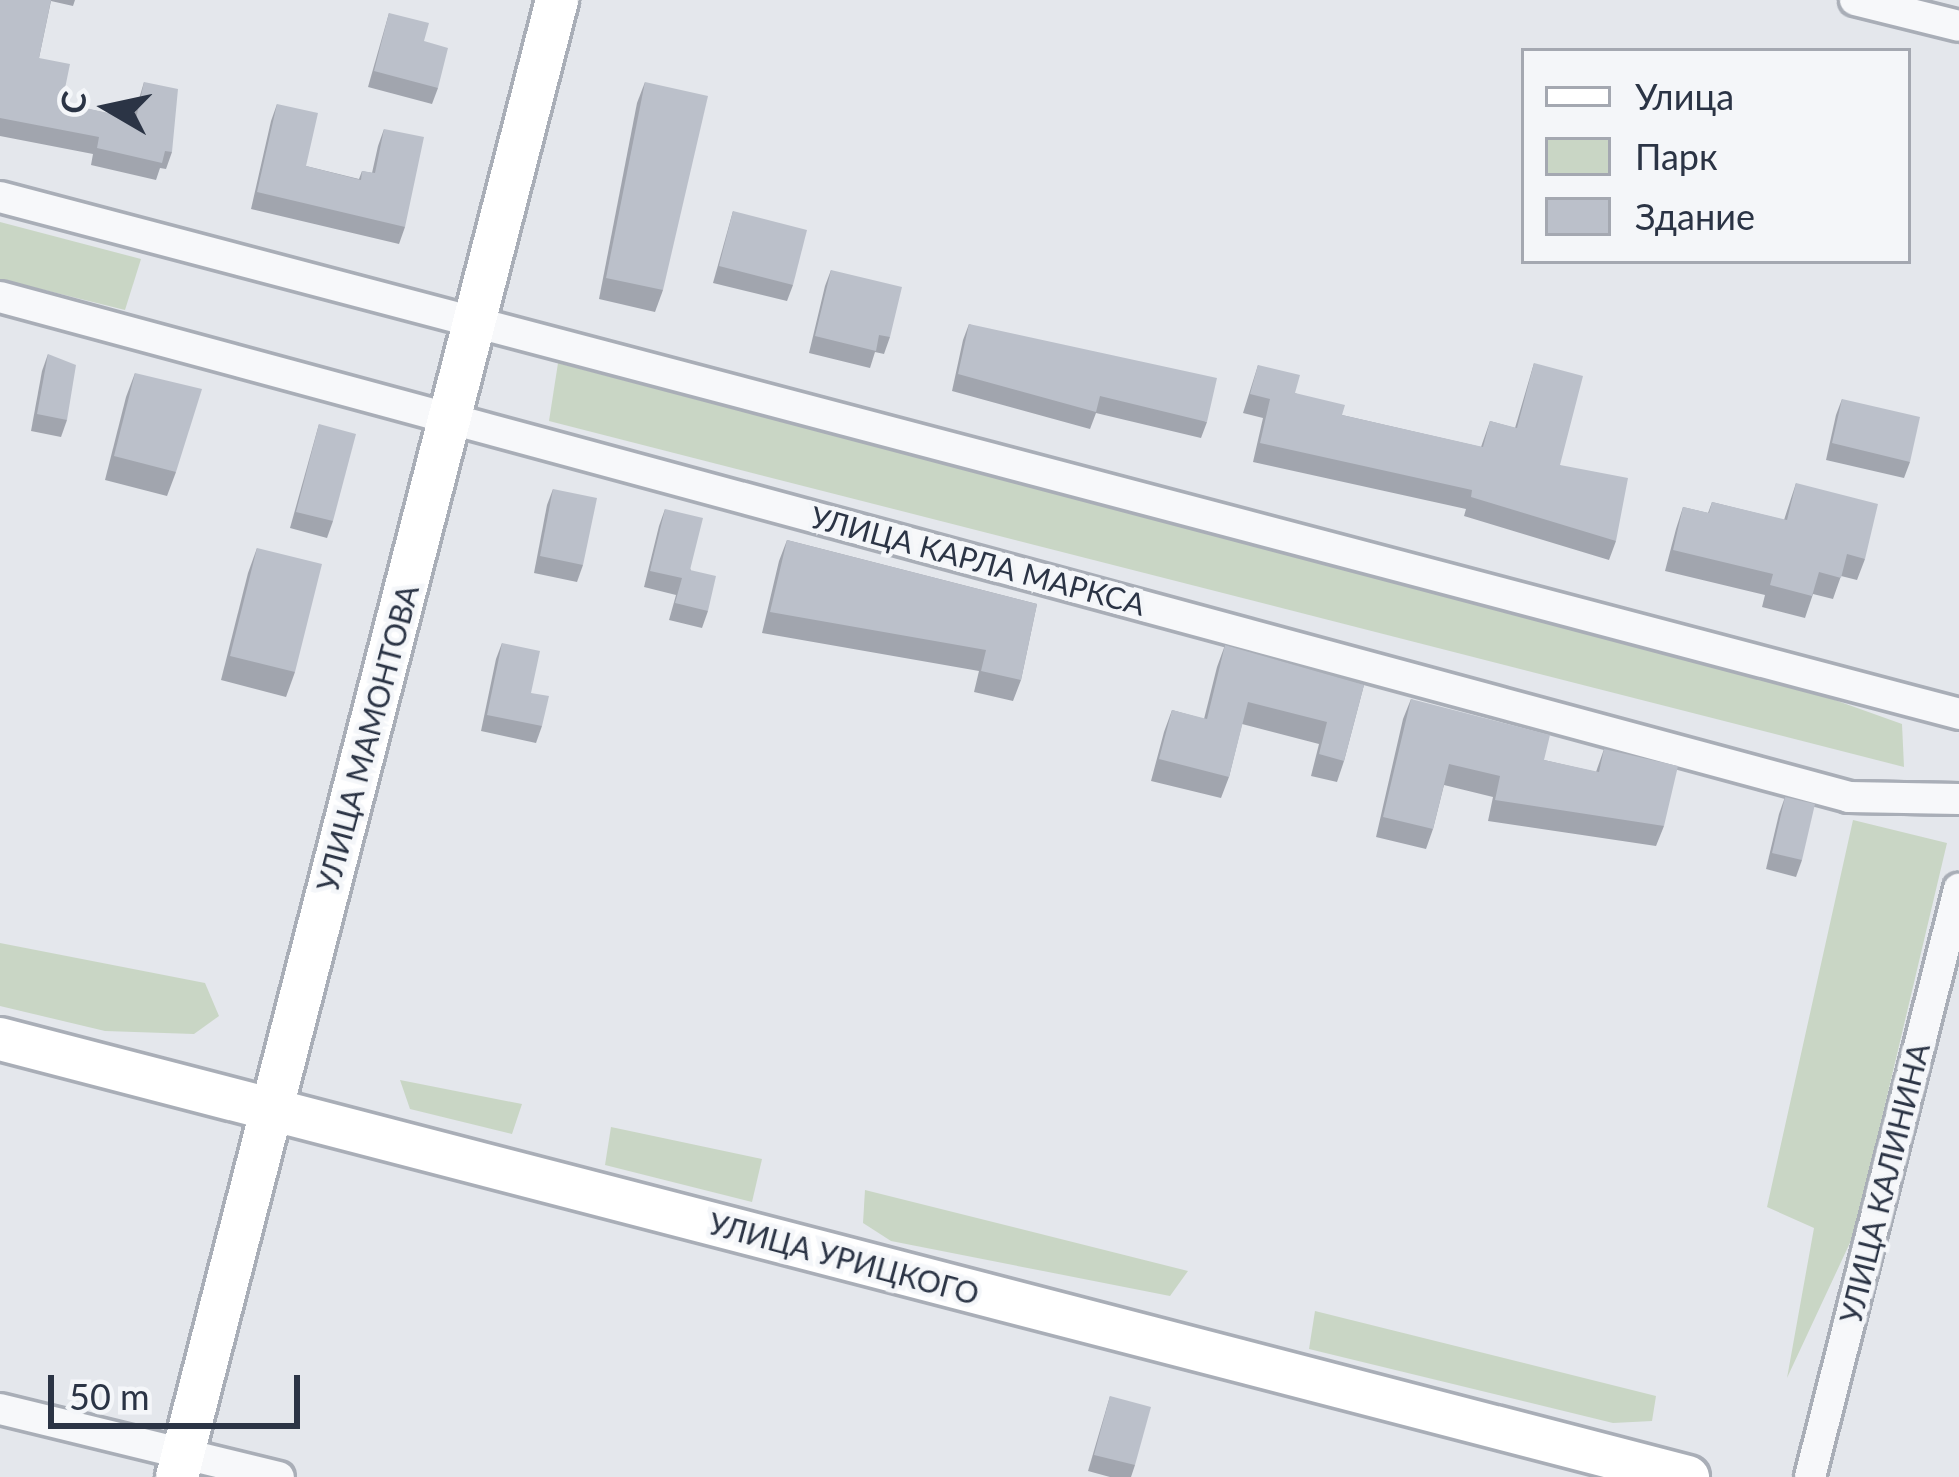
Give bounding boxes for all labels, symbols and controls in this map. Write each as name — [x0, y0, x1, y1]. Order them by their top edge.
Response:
north arrow — [48, 48, 168, 168]
legend — [1521, 48, 1911, 264]
text: Улица — [1635, 74, 1734, 118]
text: С — [51, 88, 94, 116]
text: Парк — [1635, 134, 1718, 178]
text: Здание — [1635, 194, 1755, 238]
street label: УЛИЦА КАРЛА МАРКСА — [807, 498, 1149, 622]
street label: УЛИЦА МАМОНТОВА — [309, 581, 425, 895]
street label: УЛИЦА КАЛИНИНА — [1832, 1039, 1936, 1327]
street label: УЛИЦА УРИЦКОГО — [705, 1205, 983, 1311]
scale bar — [54, 1351, 306, 1425]
text: 50 m — [69, 1374, 150, 1418]

